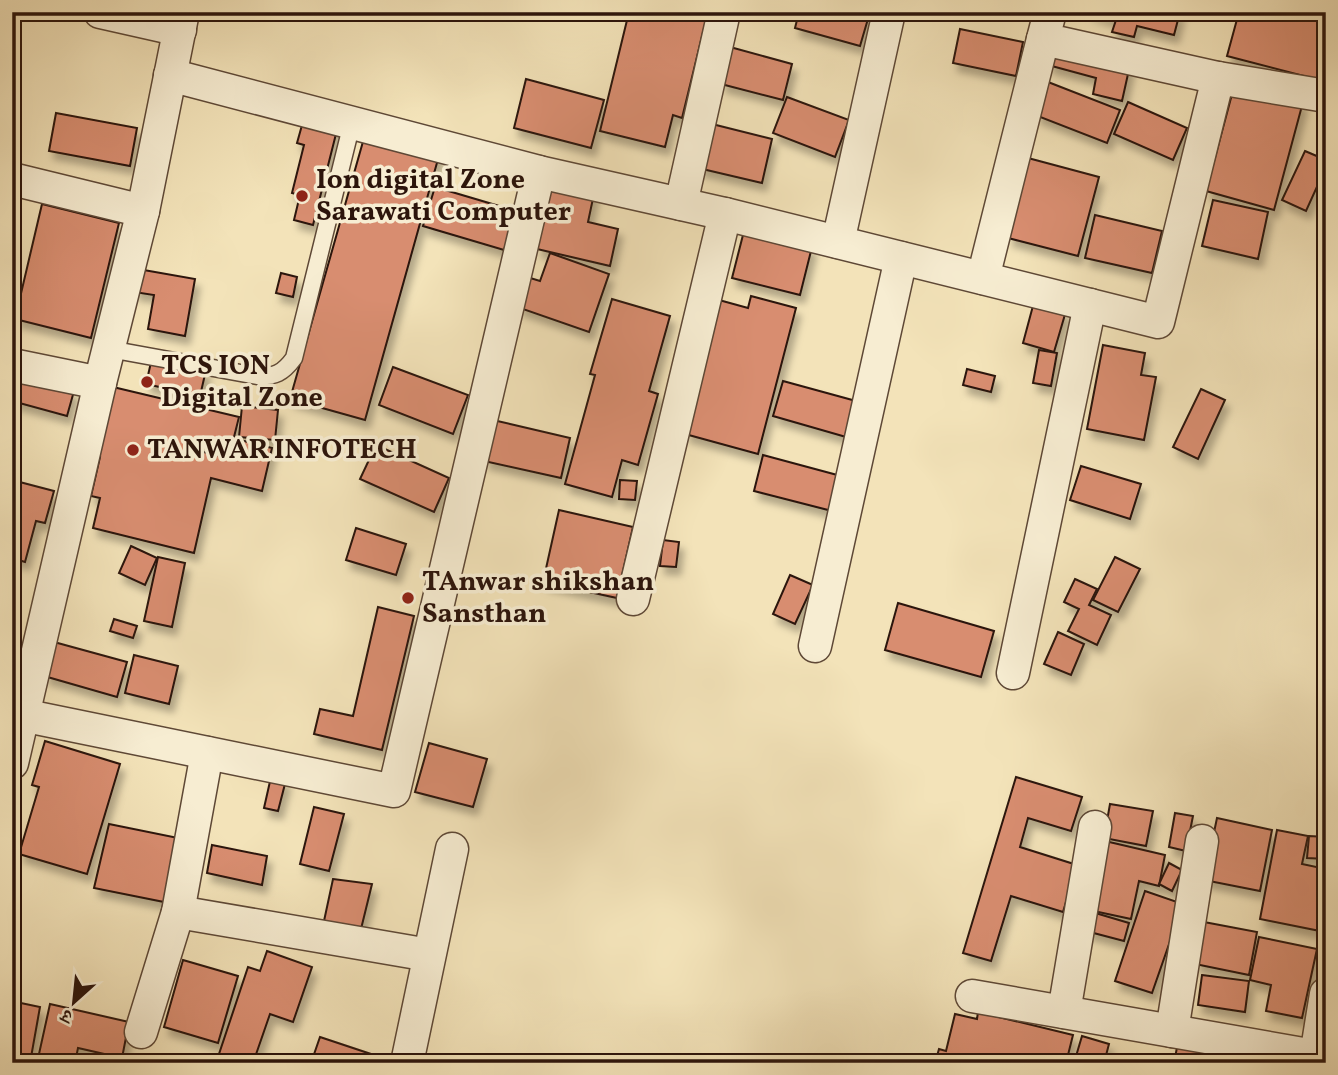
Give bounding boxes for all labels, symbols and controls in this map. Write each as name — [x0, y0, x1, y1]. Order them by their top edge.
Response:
place label: Ion digital Zone Sarawati Computer — [316, 161, 571, 232]
marker: Ion digital Zone Sarawati Computer — [294, 188, 310, 204]
place label: TCS ION Digital Zone — [161, 347, 323, 418]
marker: TCS ION Digital Zone — [139, 374, 155, 390]
place label: TANWAR INFOTECH — [147, 431, 417, 470]
marker: TANWAR INFOTECH — [125, 442, 141, 458]
place label: TAnwar shikshan Sansthan — [422, 563, 654, 634]
marker: TAnwar shikshan Sansthan — [400, 590, 416, 606]
north arrow — [38, 967, 108, 1036]
text: उ — [56, 1001, 79, 1030]

